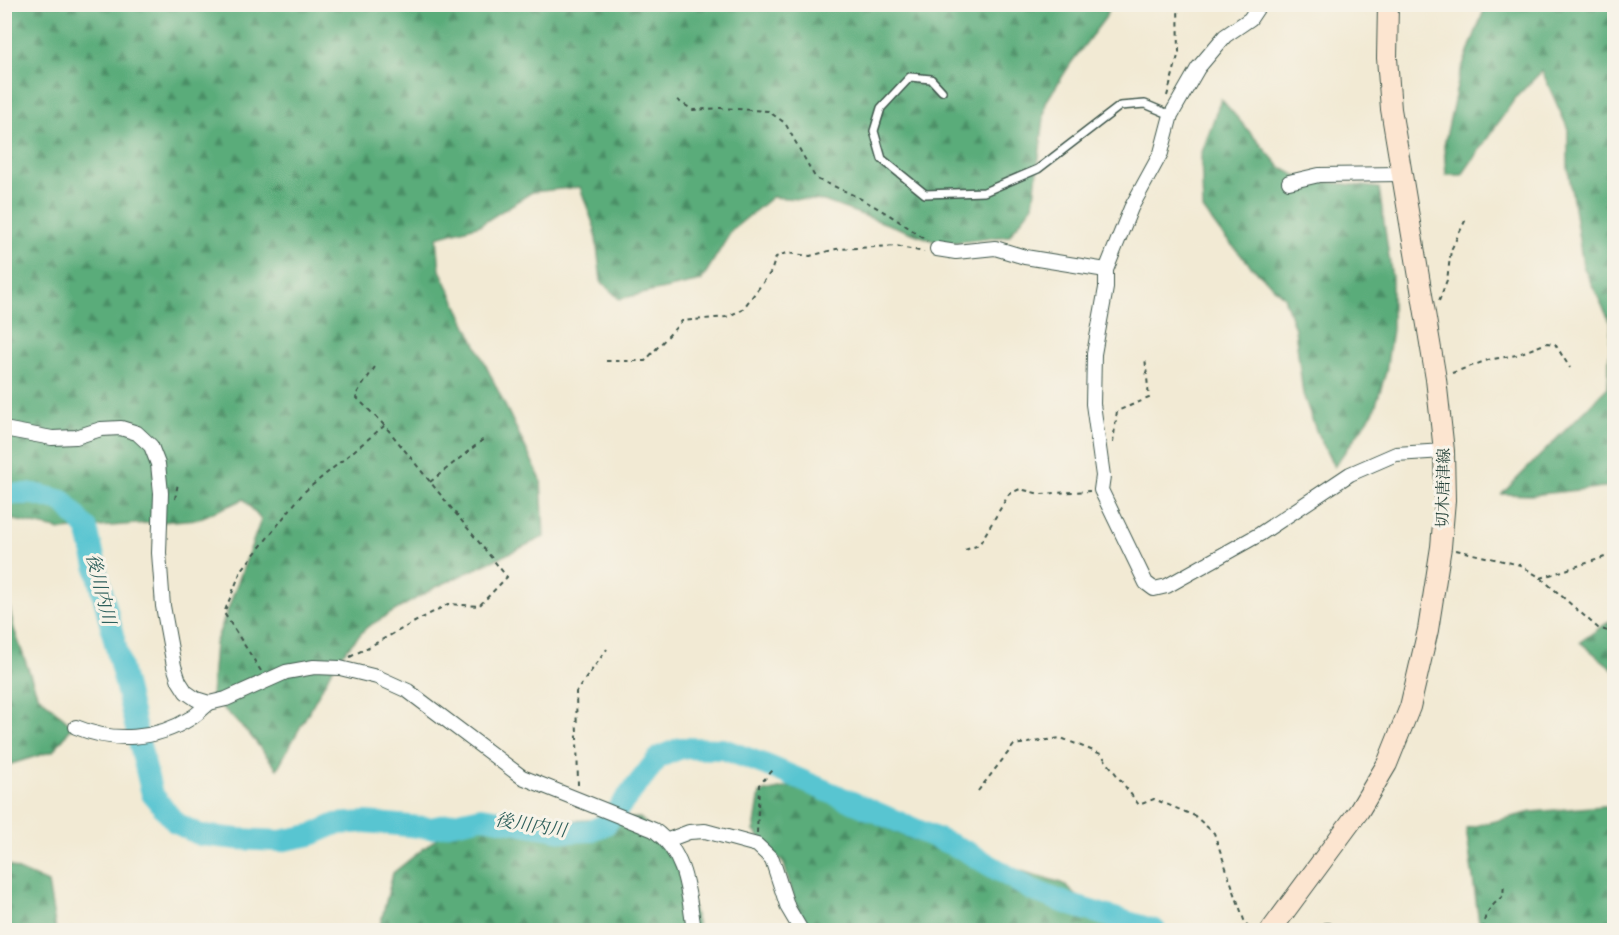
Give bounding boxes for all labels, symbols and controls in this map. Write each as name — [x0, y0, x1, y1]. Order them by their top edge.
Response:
street label: 切木唐津線 — [1433, 448, 1453, 528]
water label: 後川内川 — [82, 551, 121, 629]
water label: 後川内川 — [494, 809, 570, 842]

